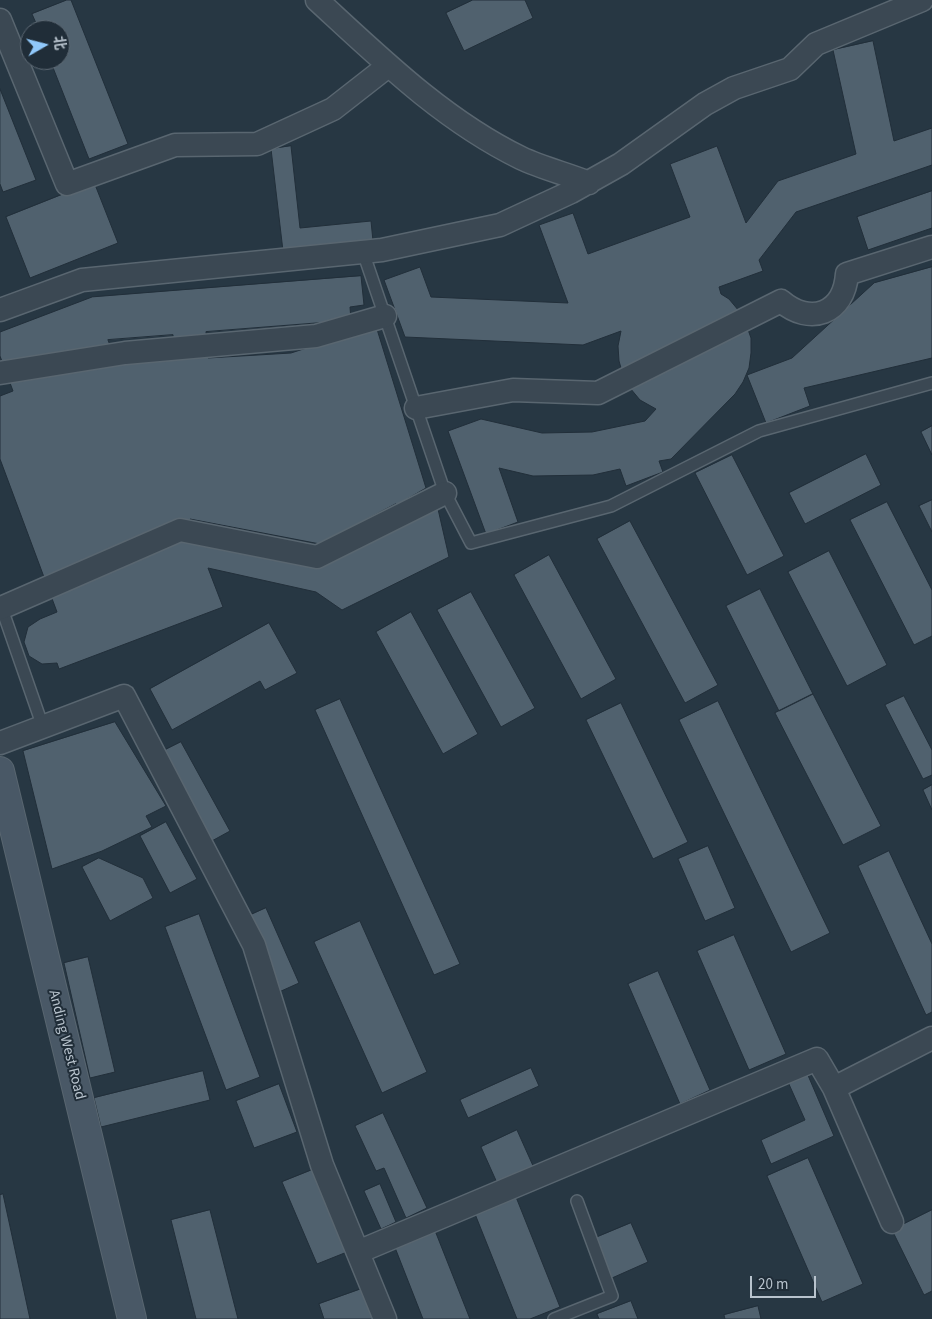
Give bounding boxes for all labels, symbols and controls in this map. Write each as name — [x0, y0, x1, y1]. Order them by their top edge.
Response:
north arrow — [20, 20, 70, 70]
text: 北 — [48, 35, 70, 51]
street label: Anding West Road — [44, 988, 88, 1102]
scale bar — [752, 1266, 818, 1298]
text: 20 m — [758, 1274, 788, 1295]

